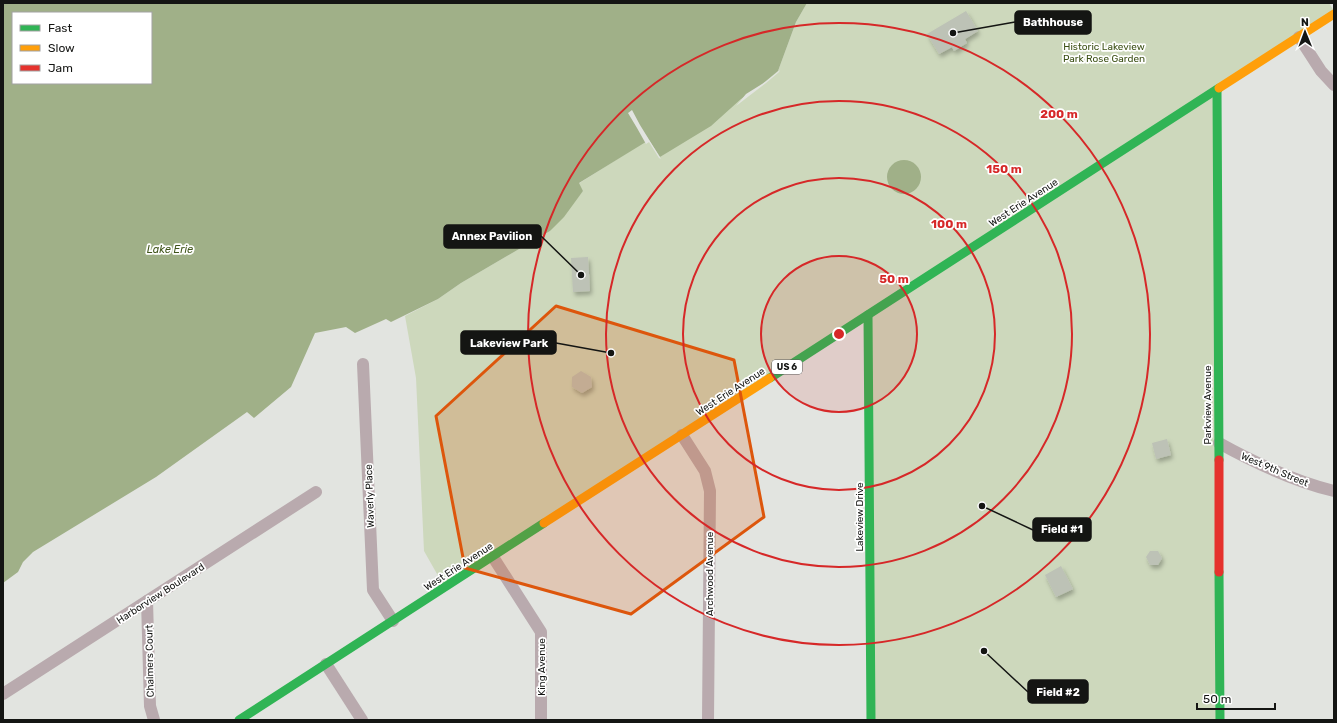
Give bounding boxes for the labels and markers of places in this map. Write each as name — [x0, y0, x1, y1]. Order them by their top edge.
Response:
callout: Bathhouse — [1015, 11, 1091, 34]
callout: Annex Pavilion — [444, 225, 541, 248]
centre of rings — [832, 327, 846, 341]
callout: Lakeview Park — [461, 331, 556, 354]
callout: Field #1 — [1033, 518, 1091, 541]
callout: Field #2 — [1028, 680, 1088, 703]

